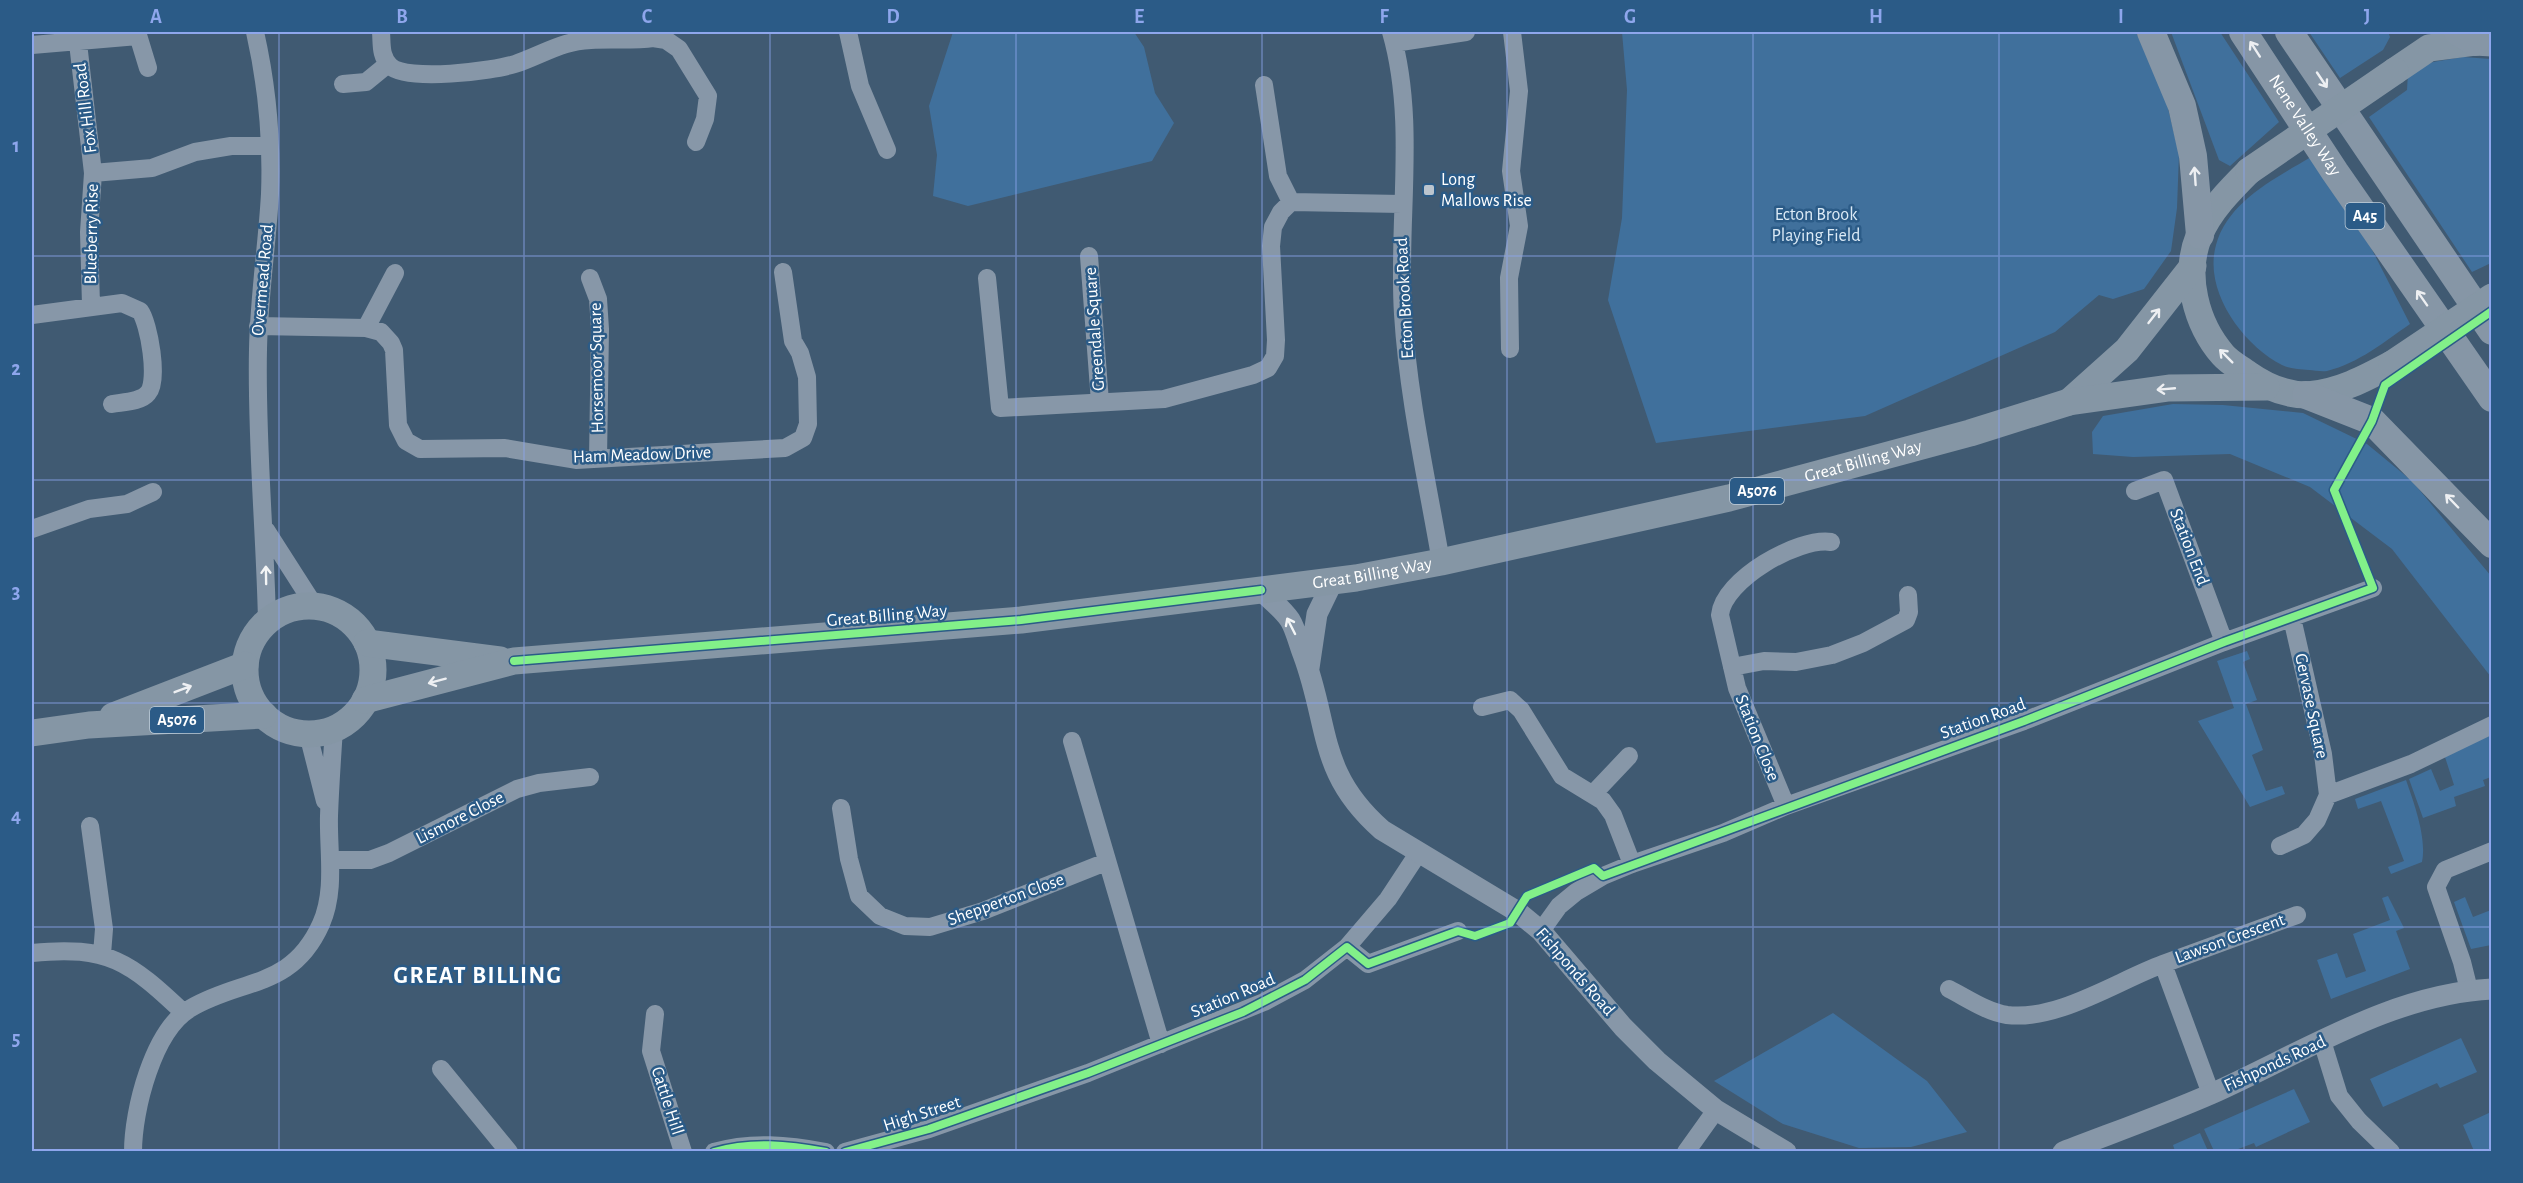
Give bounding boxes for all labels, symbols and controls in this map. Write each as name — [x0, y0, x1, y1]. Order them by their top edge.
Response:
text: A — [150, 7, 162, 27]
text: B — [396, 7, 408, 27]
text: C — [642, 7, 653, 27]
text: D — [886, 7, 900, 27]
text: E — [1134, 7, 1144, 27]
text: F — [1379, 7, 1389, 27]
text: G — [1624, 7, 1636, 27]
text: H — [1869, 7, 1883, 27]
text: I — [2118, 7, 2124, 27]
text: J — [2364, 7, 2370, 27]
one-way arrow — [2248, 41, 2260, 58]
street label: Fox Hill Road — [72, 62, 100, 154]
one-way arrow — [2316, 71, 2328, 88]
street label: Nene Valley Way — [2265, 72, 2344, 180]
text: 1 — [12, 136, 20, 156]
one-way arrow — [2189, 167, 2200, 187]
place label: Long Mallows Rise — [1441, 171, 1532, 210]
street label: Blueberry Rise — [82, 183, 102, 285]
marker: Long Mallows Rise — [1422, 183, 1436, 197]
road number: A45 — [2346, 203, 2384, 229]
park label: Ecton Brook Playing Field — [1771, 206, 1861, 245]
street label: Overmead Road — [249, 223, 277, 337]
street label: Ecton Brook Road — [1393, 237, 1417, 359]
street label: Greendale Square — [1082, 266, 1108, 392]
one-way arrow — [2416, 290, 2428, 306]
street label: Horsemoor Square — [587, 302, 607, 434]
one-way arrow — [2148, 308, 2161, 324]
one-way arrow — [2218, 348, 2233, 363]
text: 2 — [11, 359, 21, 379]
one-way arrow — [2157, 384, 2176, 395]
street label: Great Billing Way — [1803, 437, 1924, 486]
street label: Ham Meadow Drive — [573, 444, 711, 466]
road number: A5076 — [1730, 478, 1784, 504]
one-way arrow — [2444, 494, 2459, 509]
street label: Station End — [2166, 506, 2212, 588]
street label: Great Billing Way — [1311, 555, 1434, 592]
one-way arrow — [260, 565, 272, 585]
text: 3 — [12, 582, 20, 602]
street label: Great Billing Way — [826, 602, 948, 630]
one-way arrow — [1285, 617, 1297, 635]
street label: Gervase Square — [2291, 652, 2331, 760]
one-way arrow — [428, 676, 447, 688]
one-way arrow — [173, 683, 192, 694]
street label: Station Close — [1732, 692, 1782, 784]
street label: Station Road — [1938, 695, 2028, 743]
road number: A5076 — [150, 707, 204, 733]
street label: Lismore Close — [413, 788, 507, 848]
text: 4 — [11, 806, 21, 826]
street label: Shepperton Close — [945, 871, 1067, 929]
street label: Lawson Crescent — [2173, 911, 2287, 967]
street label: Fishponds Road — [1532, 925, 1618, 1019]
district label: GREAT BILLING — [394, 964, 562, 988]
street label: Station Road — [1188, 970, 1278, 1022]
text: 5 — [12, 1029, 20, 1049]
street label: Fishponds Road — [2221, 1033, 2329, 1095]
street label: Cattle Hill — [648, 1065, 686, 1137]
street label: High Street — [881, 1093, 963, 1135]

